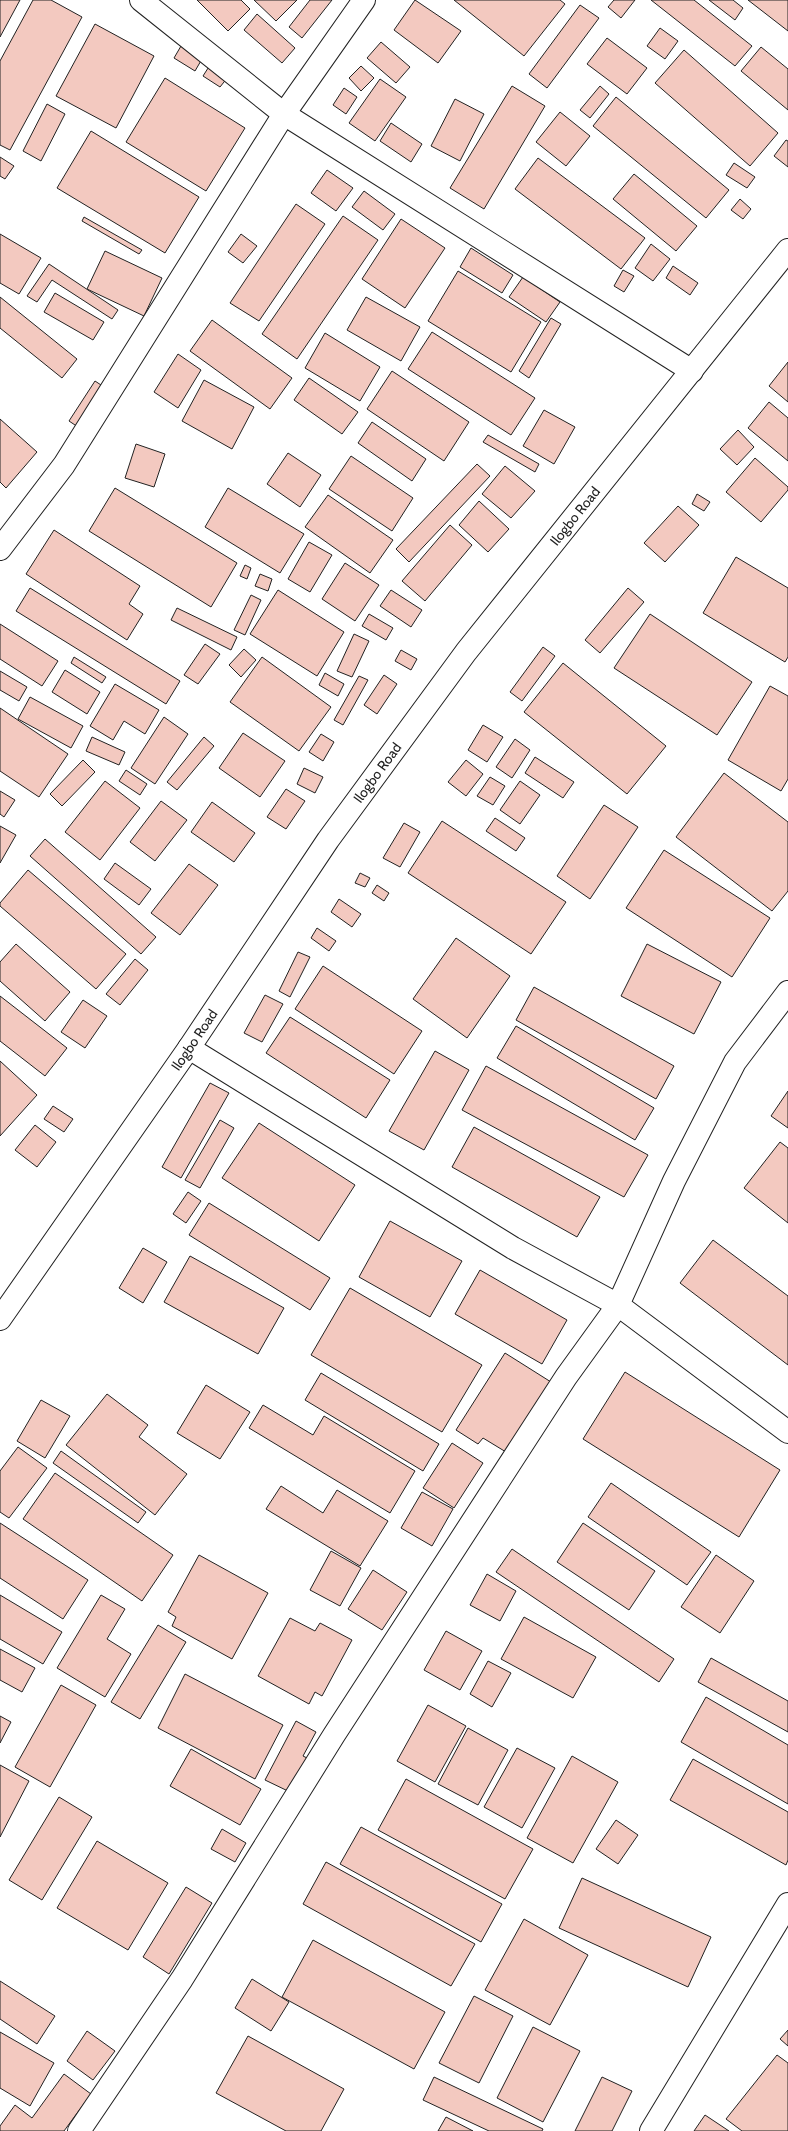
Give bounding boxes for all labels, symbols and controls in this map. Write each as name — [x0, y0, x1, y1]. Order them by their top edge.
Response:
street label: Ilogbo Road — [546, 483, 604, 549]
street label: Ilogbo Road — [349, 739, 405, 806]
street label: Ilogbo Road — [167, 1006, 221, 1074]

